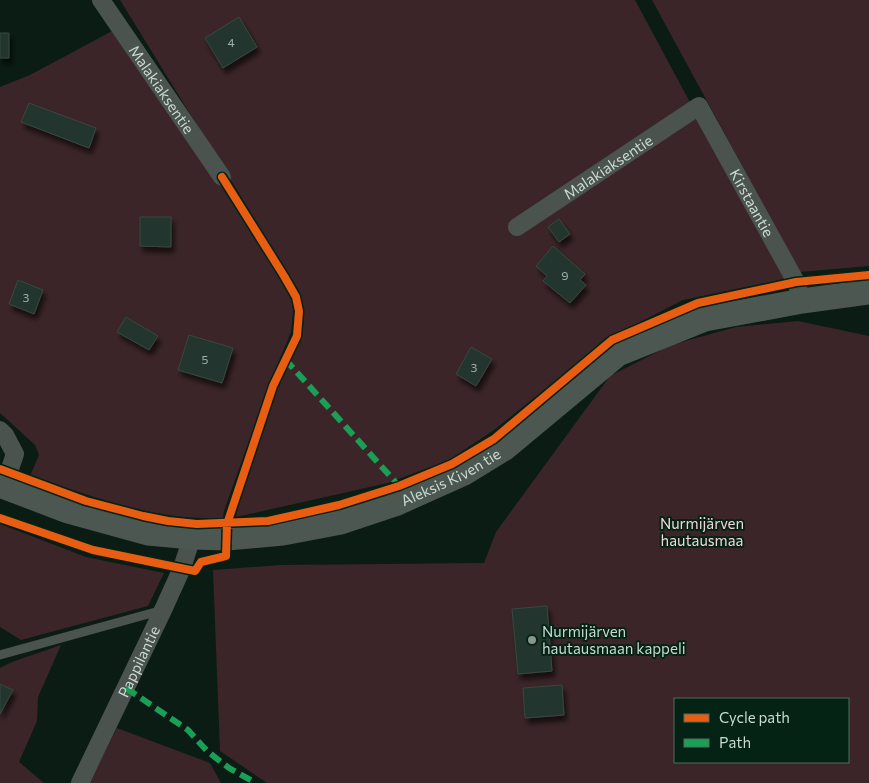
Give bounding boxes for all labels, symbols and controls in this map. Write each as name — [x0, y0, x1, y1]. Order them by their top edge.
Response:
house number: 4 — [227, 35, 235, 49]
street label: Malakiaksentie — [125, 42, 199, 137]
street label: Malakiaksentie — [560, 131, 656, 203]
street label: Kirstaantie — [726, 166, 778, 240]
house number: 9 — [561, 268, 569, 282]
house number: 3 — [23, 290, 30, 304]
house number: 5 — [202, 352, 209, 366]
house number: 3 — [471, 360, 478, 374]
street label: Aleksis Kiven tie — [398, 444, 504, 509]
park label: Nurmijärven hautausmaa — [660, 514, 744, 549]
place label: Nurmijärven hautausmaan kappeli — [542, 622, 686, 657]
street label: Pappilantie — [114, 623, 163, 700]
marker: Nurmijärven hautausmaan kappeli — [526, 634, 538, 646]
legend — [674, 698, 849, 763]
text: Cycle path — [719, 708, 790, 726]
text: Path — [719, 733, 751, 751]

